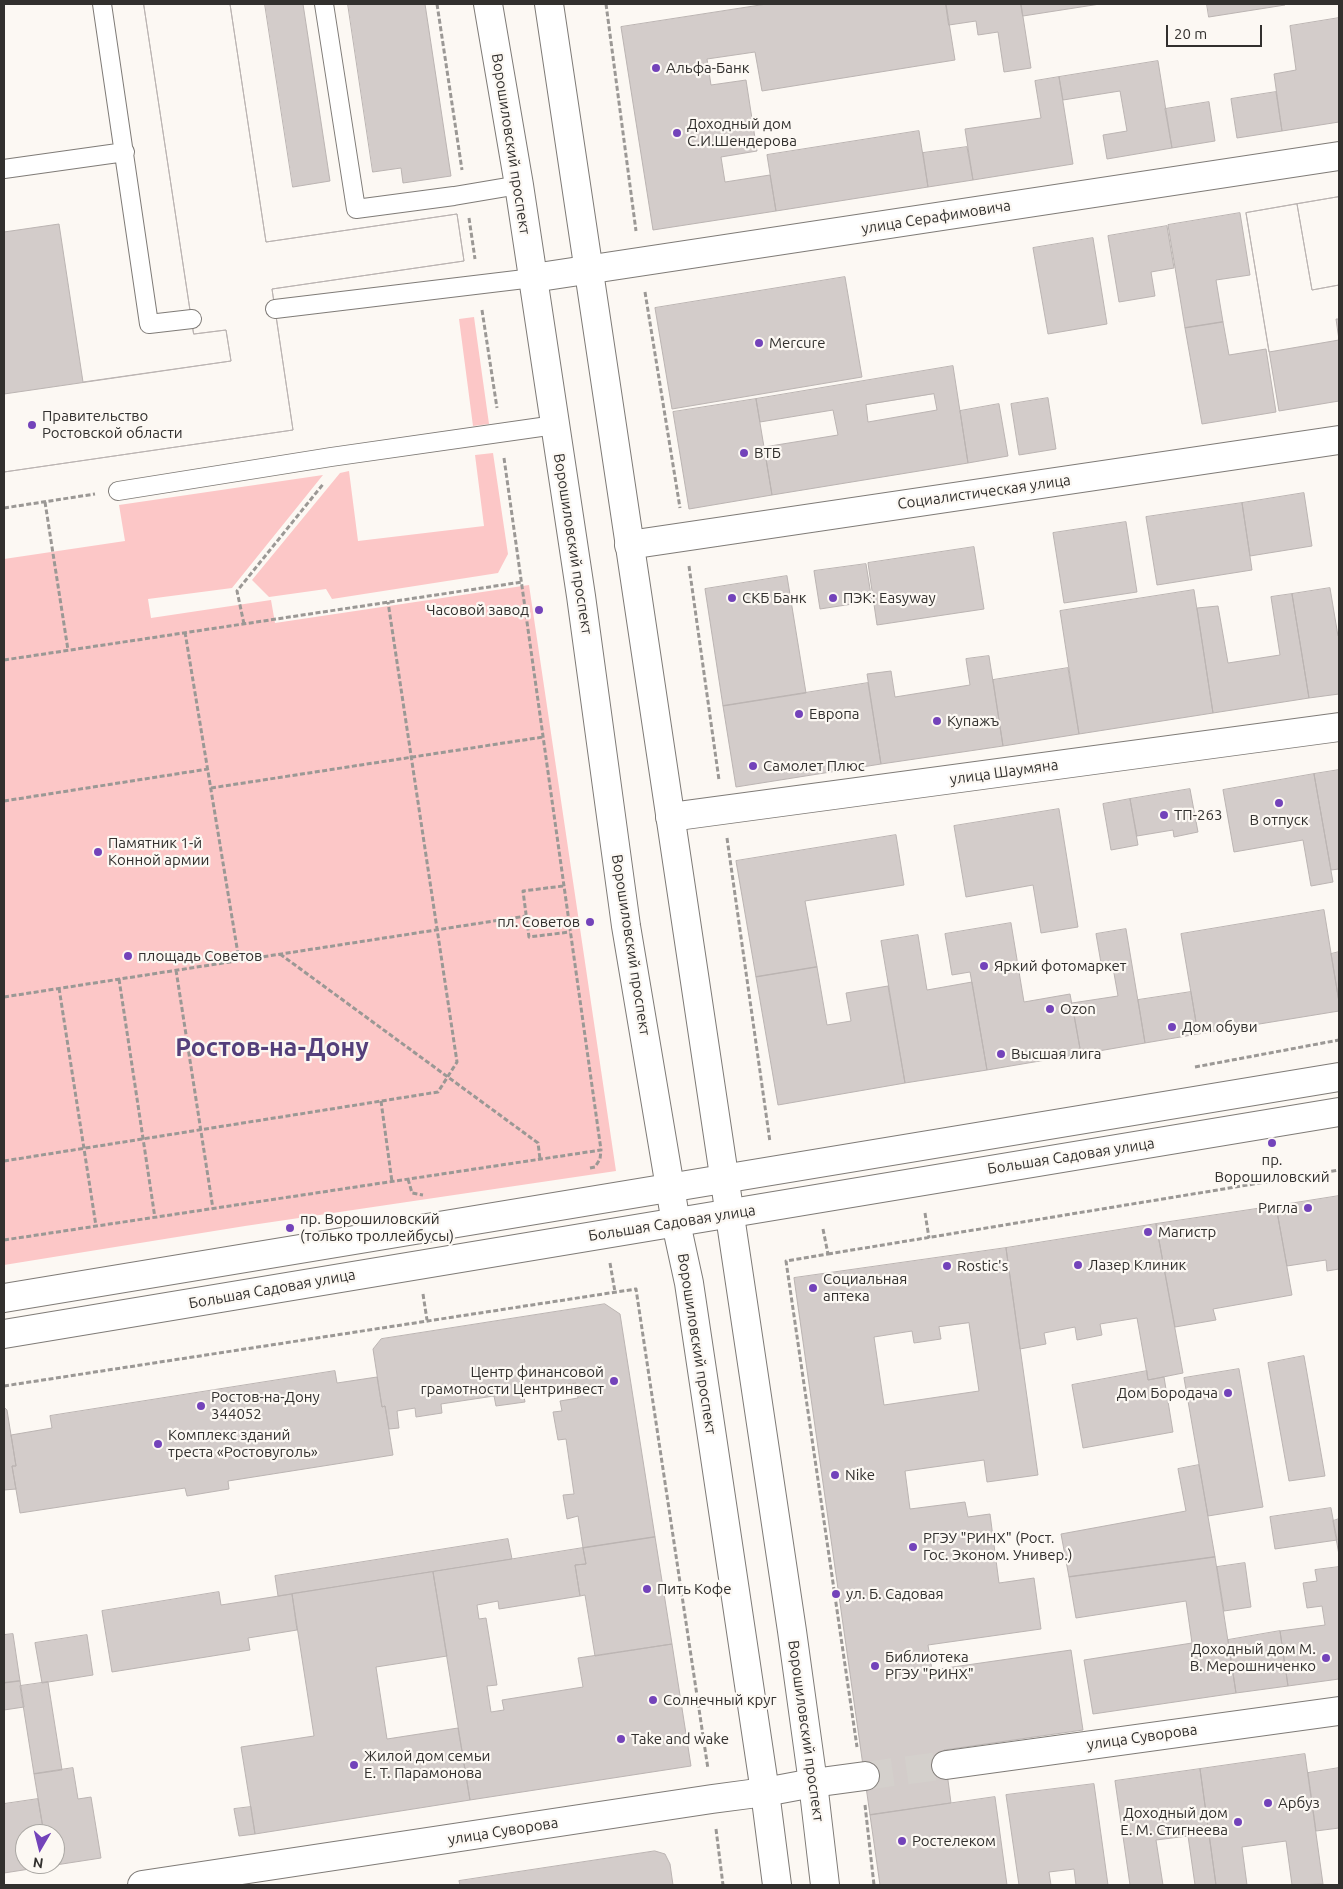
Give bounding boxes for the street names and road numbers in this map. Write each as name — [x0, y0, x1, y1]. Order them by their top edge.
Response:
street label: Ворошиловский проспект — [488, 52, 534, 236]
street label: улица Серафимовича — [860, 196, 1012, 238]
street label: Ворошиловский проспект — [550, 452, 596, 636]
street label: Социалистическая улица — [896, 471, 1072, 513]
street label: улица Шаумяна — [949, 755, 1059, 789]
street label: Ворошиловский проспект — [608, 853, 654, 1037]
street label: Большая Садовая улица — [986, 1134, 1156, 1178]
street label: Большая Садовая улица — [587, 1201, 757, 1245]
street label: Ворошиловский проспект — [674, 1252, 720, 1436]
street label: Большая Садовая улица — [187, 1265, 357, 1313]
street label: Ворошиловский проспект — [784, 1639, 828, 1823]
street label: улица Суворова — [1086, 1720, 1198, 1754]
street label: улица Суворова — [447, 1813, 559, 1849]

